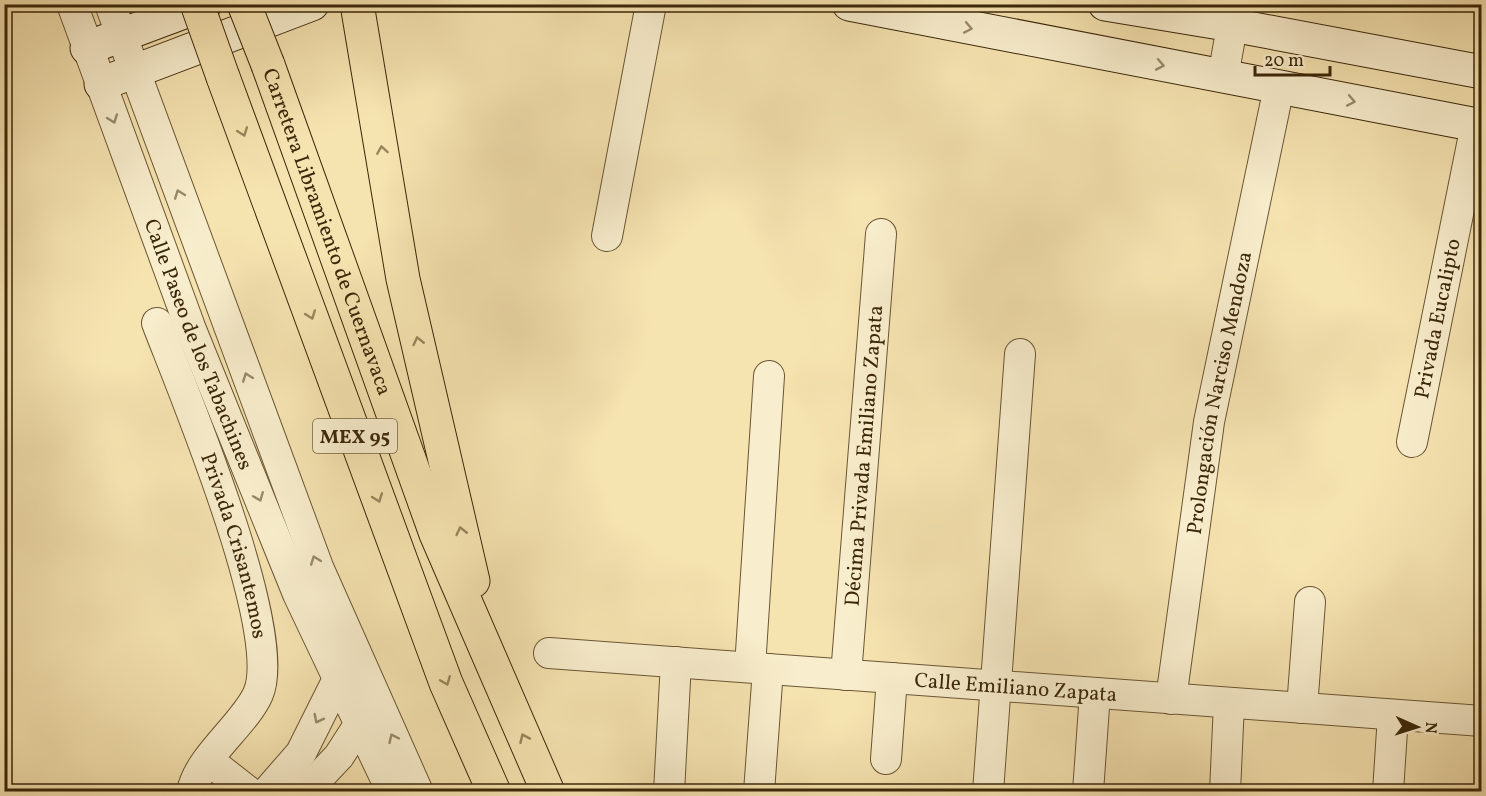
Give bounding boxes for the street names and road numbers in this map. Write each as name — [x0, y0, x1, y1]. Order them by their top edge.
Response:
street label: Carretera Libramiento de Cuernavaca — [254, 65, 398, 400]
street label: Calle Paseo de los Tabachines — [136, 215, 259, 474]
street label: Privada Eucalipto — [1408, 236, 1469, 401]
street label: Prolongación Narciso Mendoza — [1181, 249, 1260, 536]
street label: Décima Privada Emiliano Zapata — [838, 304, 891, 608]
road number: MEX 95 — [313, 419, 397, 453]
street label: Privada Crisantemos — [192, 449, 273, 641]
street label: Calle Emiliano Zapata — [913, 667, 1118, 710]

